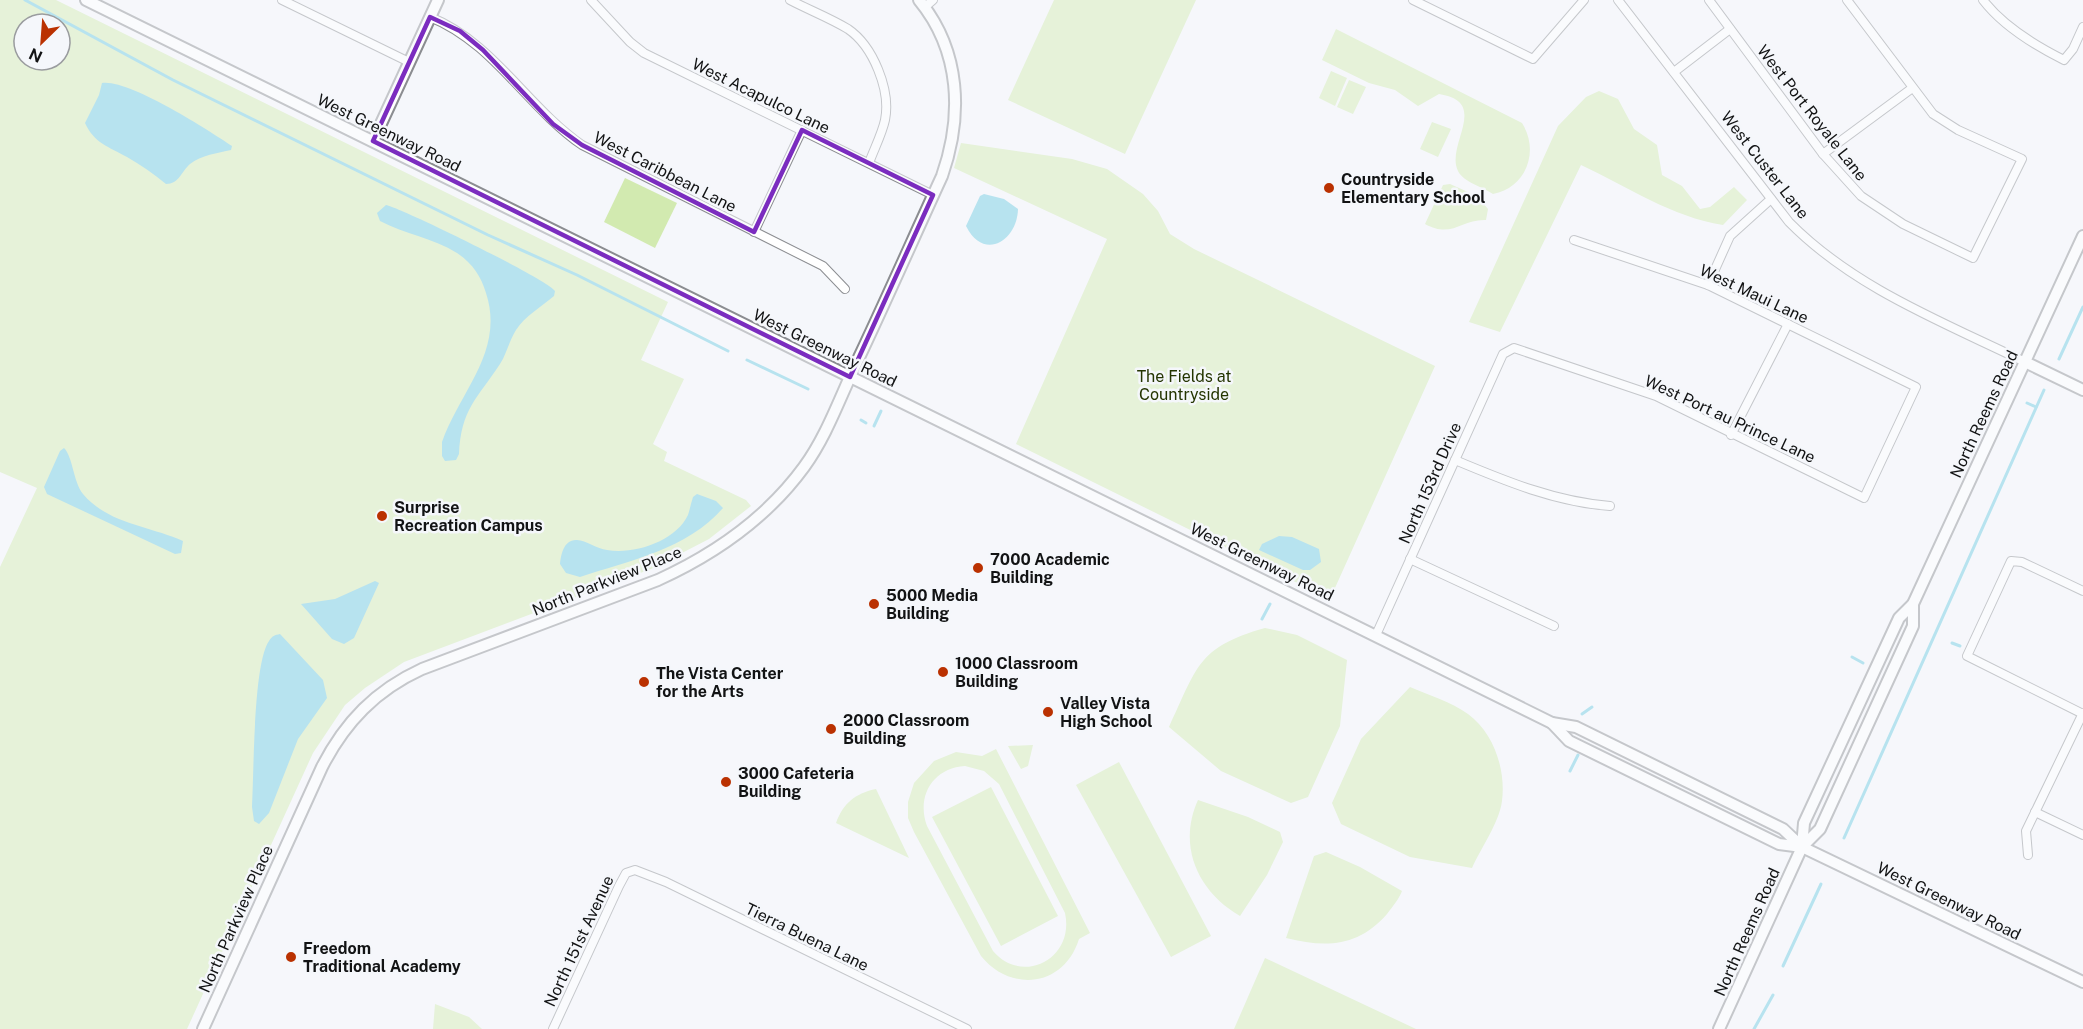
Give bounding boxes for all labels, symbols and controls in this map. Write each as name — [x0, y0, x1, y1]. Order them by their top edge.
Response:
north arrow — [12, 12, 72, 72]
street label: West Port Royale Lane — [1753, 41, 1871, 185]
text: N — [26, 44, 46, 66]
street label: West Acapulco Lane — [689, 54, 833, 138]
street label: West Greenway Road — [314, 90, 464, 176]
street label: West Custer Lane — [1717, 107, 1813, 223]
street label: West Caribbean Lane — [590, 128, 740, 216]
place label: Countryside Elementary School — [1341, 170, 1486, 207]
marker: Countryside Elementary School — [1322, 181, 1336, 195]
street label: West Maui Lane — [1697, 260, 1811, 328]
street label: West Greenway Road — [750, 305, 900, 391]
street label: North Reems Road — [1946, 347, 2022, 481]
park label: The Fields at Countryside — [1137, 367, 1231, 404]
street label: West Port au Prince Lane — [1642, 371, 1818, 467]
street label: North 153rd Drive — [1395, 419, 1465, 547]
place label: Surprise Recreation Campus — [394, 498, 543, 535]
marker: Surprise Recreation Campus — [375, 509, 389, 523]
street label: West Greenway Road — [1187, 519, 1337, 605]
street label: North Parkview Place — [529, 542, 685, 620]
place label: 7000 Academic Building — [990, 550, 1110, 587]
marker: 7000 Academic Building — [971, 561, 985, 575]
place label: 5000 Media Building — [886, 586, 978, 623]
marker: 5000 Media Building — [867, 597, 881, 611]
place label: 1000 Classroom Building — [955, 654, 1078, 691]
place label: The Vista Center for the Arts — [656, 664, 784, 701]
marker: 1000 Classroom Building — [936, 665, 950, 679]
marker: The Vista Center for the Arts — [637, 675, 651, 689]
place label: Valley Vista High School — [1060, 694, 1153, 731]
marker: Valley Vista High School — [1041, 705, 1055, 719]
place label: 2000 Classroom Building — [843, 711, 969, 748]
marker: 2000 Classroom Building — [824, 722, 838, 736]
place label: 3000 Cafeteria Building — [738, 764, 854, 801]
marker: 3000 Cafeteria Building — [719, 775, 733, 789]
street label: North Parkview Place — [195, 842, 277, 996]
street label: West Greenway Road — [1874, 858, 2024, 944]
street label: North Reems Road — [1710, 865, 1784, 999]
street label: North 151st Avenue — [540, 872, 618, 1010]
street label: Tierra Buena Lane — [742, 899, 872, 975]
place label: Freedom Traditional Academy — [303, 939, 461, 976]
marker: Freedom Traditional Academy — [284, 950, 298, 964]

